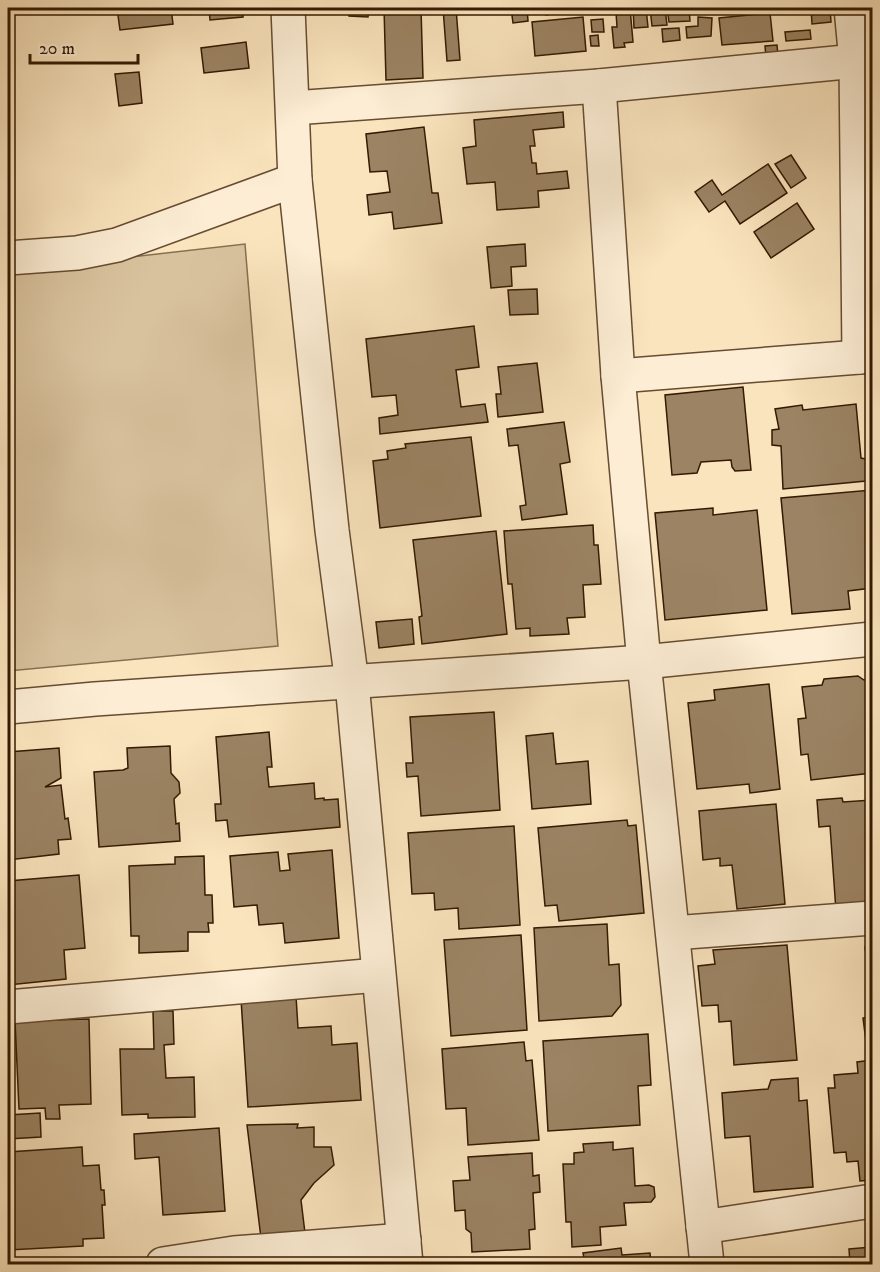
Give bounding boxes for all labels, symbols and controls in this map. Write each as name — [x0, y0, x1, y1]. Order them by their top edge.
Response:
scale bar — [30, 27, 138, 65]
text: 20 m — [39, 38, 75, 60]

